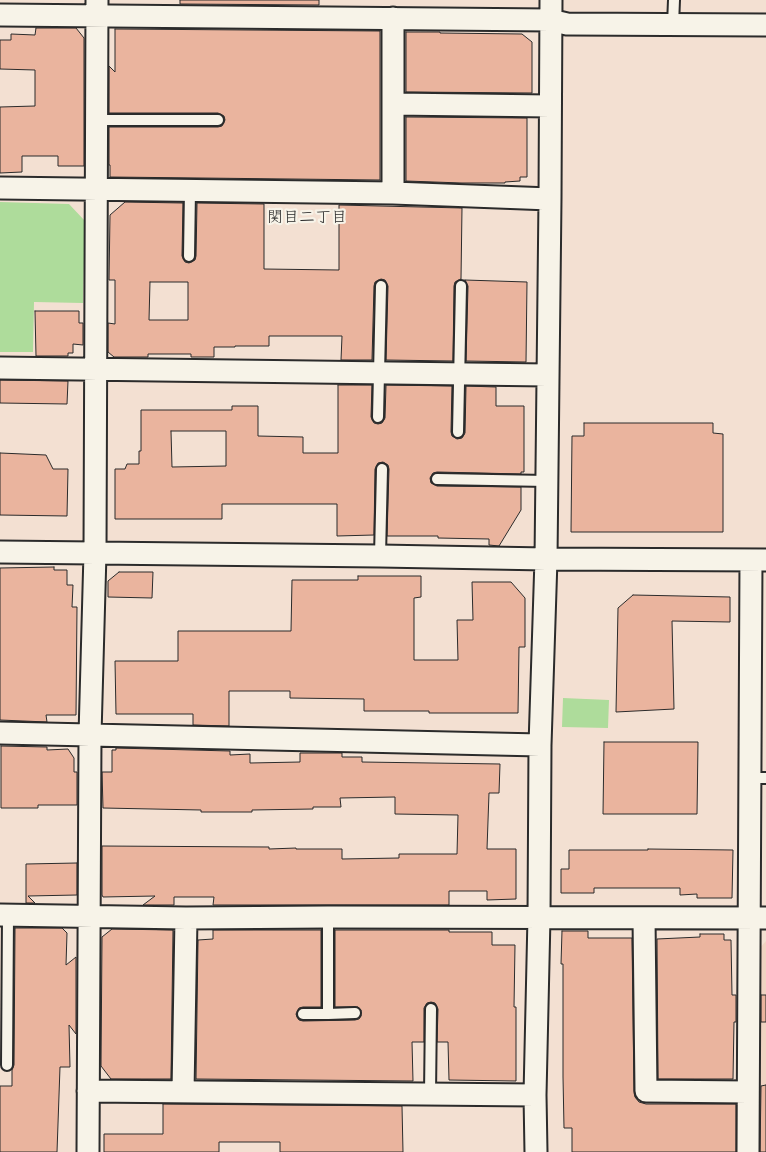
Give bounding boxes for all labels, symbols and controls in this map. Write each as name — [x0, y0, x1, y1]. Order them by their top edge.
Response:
district label: 関目二丁目 — [267, 208, 347, 228]

